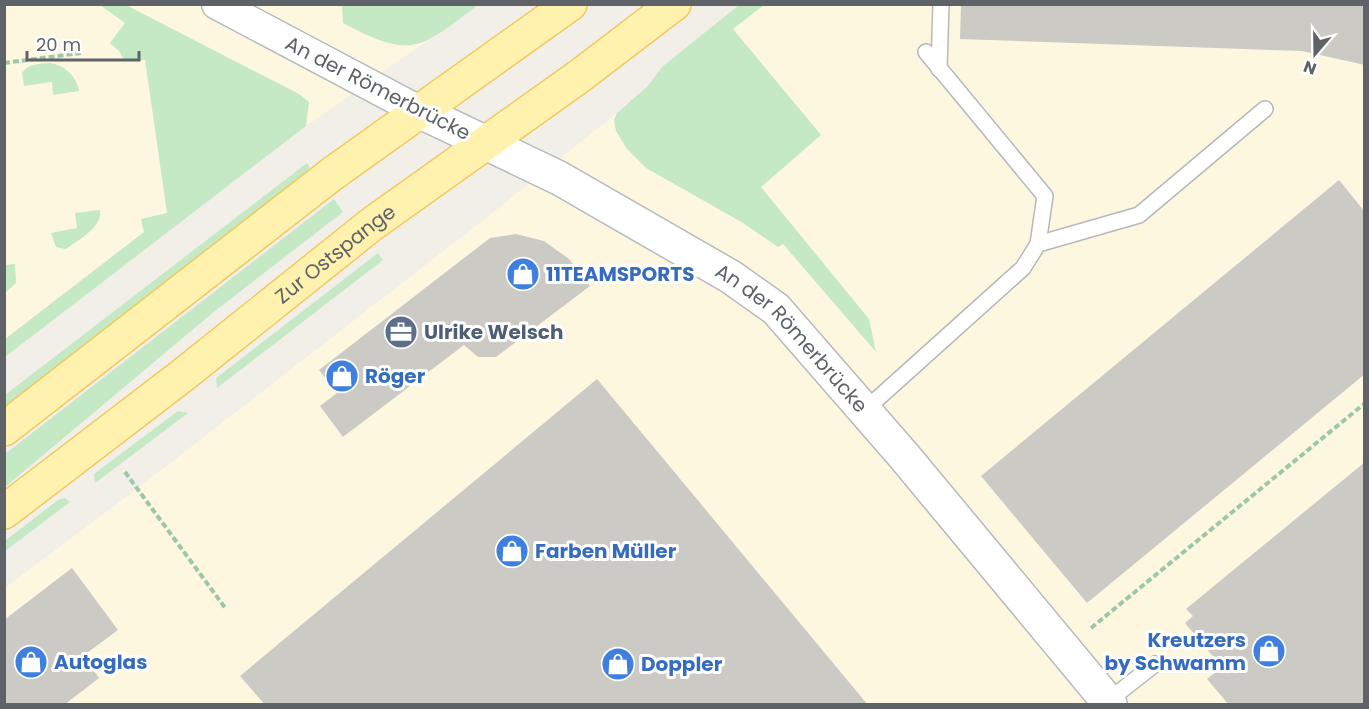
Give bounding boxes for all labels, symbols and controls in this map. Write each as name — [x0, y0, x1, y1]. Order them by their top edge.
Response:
scale bar — [27, 24, 140, 62]
north arrow — [1285, 24, 1345, 84]
street label: An der Römerbrücke — [281, 29, 475, 147]
text: 20 m — [36, 32, 81, 57]
text: N — [1300, 55, 1320, 80]
street label: Zur Ostspange — [269, 198, 401, 310]
shop icon: 11TEAMSPORTS — [505, 256, 541, 292]
street label: An der Römerbrücke — [710, 257, 874, 419]
place label: 11TEAMSPORTS — [546, 260, 694, 288]
office icon: Ulrike Welsch — [383, 314, 419, 350]
place label: Ulrike Welsch — [424, 318, 563, 346]
shop icon: Röger — [324, 358, 360, 394]
place label: Röger — [365, 362, 426, 390]
shop icon: Farben Müller — [494, 533, 530, 569]
place label: Farben Müller — [535, 537, 677, 565]
place label: Kreutzers by Schwamm — [1104, 626, 1246, 677]
shop icon: Kreutzers by Schwamm — [1251, 633, 1287, 669]
shop icon: Autoglas — [13, 644, 49, 680]
shop icon: Doppler — [600, 646, 636, 682]
place label: Autoglas — [54, 648, 147, 676]
place label: Doppler — [641, 650, 723, 678]

